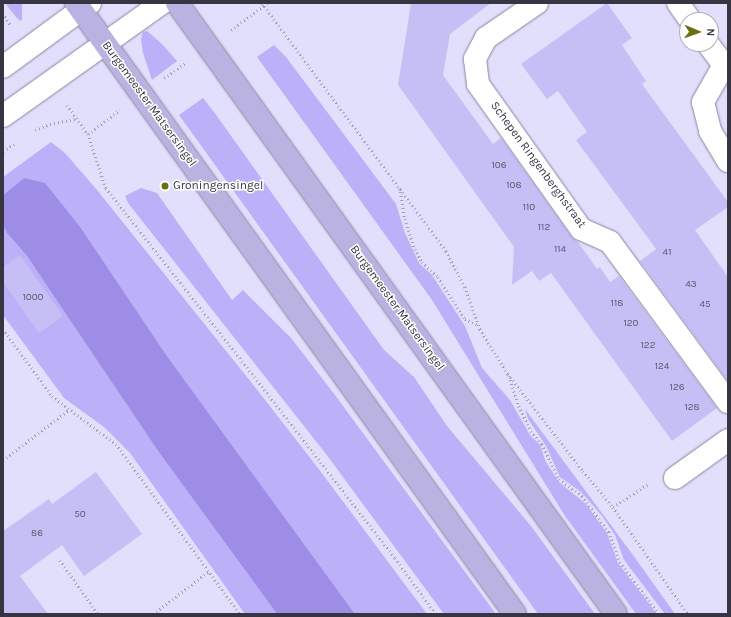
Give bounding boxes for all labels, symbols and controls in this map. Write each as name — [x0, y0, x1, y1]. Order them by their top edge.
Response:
north arrow — [679, 12, 719, 52]
text: N — [704, 28, 717, 37]
street label: Burgemeester Matsersingel — [99, 39, 199, 169]
street label: Schepen Ringenberghstraat — [487, 99, 589, 231]
house number: 106 — [492, 160, 506, 172]
place label: Groningensingel — [173, 179, 263, 193]
house number: 108 — [506, 180, 522, 192]
marker: Groningensingel — [160, 181, 170, 191]
house number: 110 — [523, 202, 535, 214]
house number: 112 — [538, 222, 550, 234]
street label: Burgemeester Matsersingel — [347, 243, 447, 373]
house number: 114 — [554, 244, 566, 256]
house number: 41 — [663, 247, 671, 259]
house number: 43 — [685, 279, 697, 291]
house number: 1000 — [22, 292, 44, 304]
house number: 118 — [611, 298, 623, 310]
house number: 45 — [699, 299, 711, 311]
house number: 120 — [623, 318, 639, 330]
house number: 122 — [641, 340, 655, 352]
house number: 124 — [655, 361, 669, 373]
house number: 126 — [670, 382, 684, 394]
house number: 128 — [684, 402, 700, 414]
house number: 50 — [74, 509, 86, 521]
house number: 86 — [31, 528, 43, 540]

